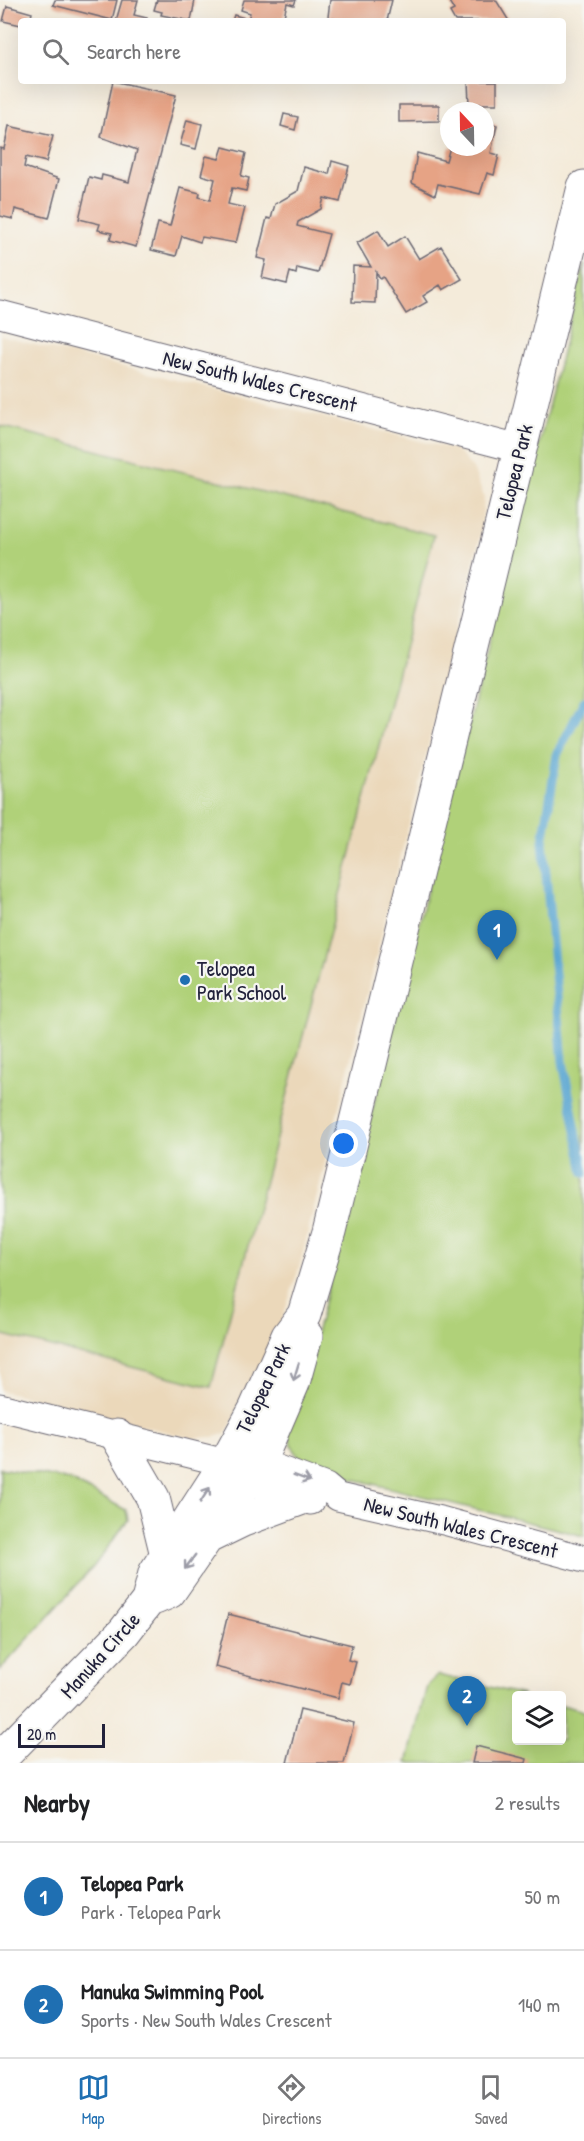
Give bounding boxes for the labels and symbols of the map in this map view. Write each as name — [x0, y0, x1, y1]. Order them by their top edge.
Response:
north arrow — [440, 102, 494, 156]
street label: New South Wales Crescent — [160, 343, 361, 419]
street label: Telopea Park — [488, 421, 540, 523]
pin: 1 — [478, 910, 516, 960]
place label: Telopea Park School — [197, 954, 286, 1007]
marker: Telopea Park School — [178, 973, 192, 987]
your location — [329, 1129, 358, 1158]
street label: Telopea Park — [229, 1337, 298, 1438]
one-way arrow — [290, 1362, 301, 1381]
one-way arrow — [293, 1473, 311, 1484]
one-way arrow — [200, 1487, 212, 1504]
street label: New South Wales Crescent — [361, 1489, 562, 1565]
one-way arrow — [184, 1554, 196, 1570]
street label: Manuka Circle — [53, 1606, 147, 1704]
pin: 2 — [448, 1676, 486, 1726]
scale bar — [18, 1721, 105, 1748]

